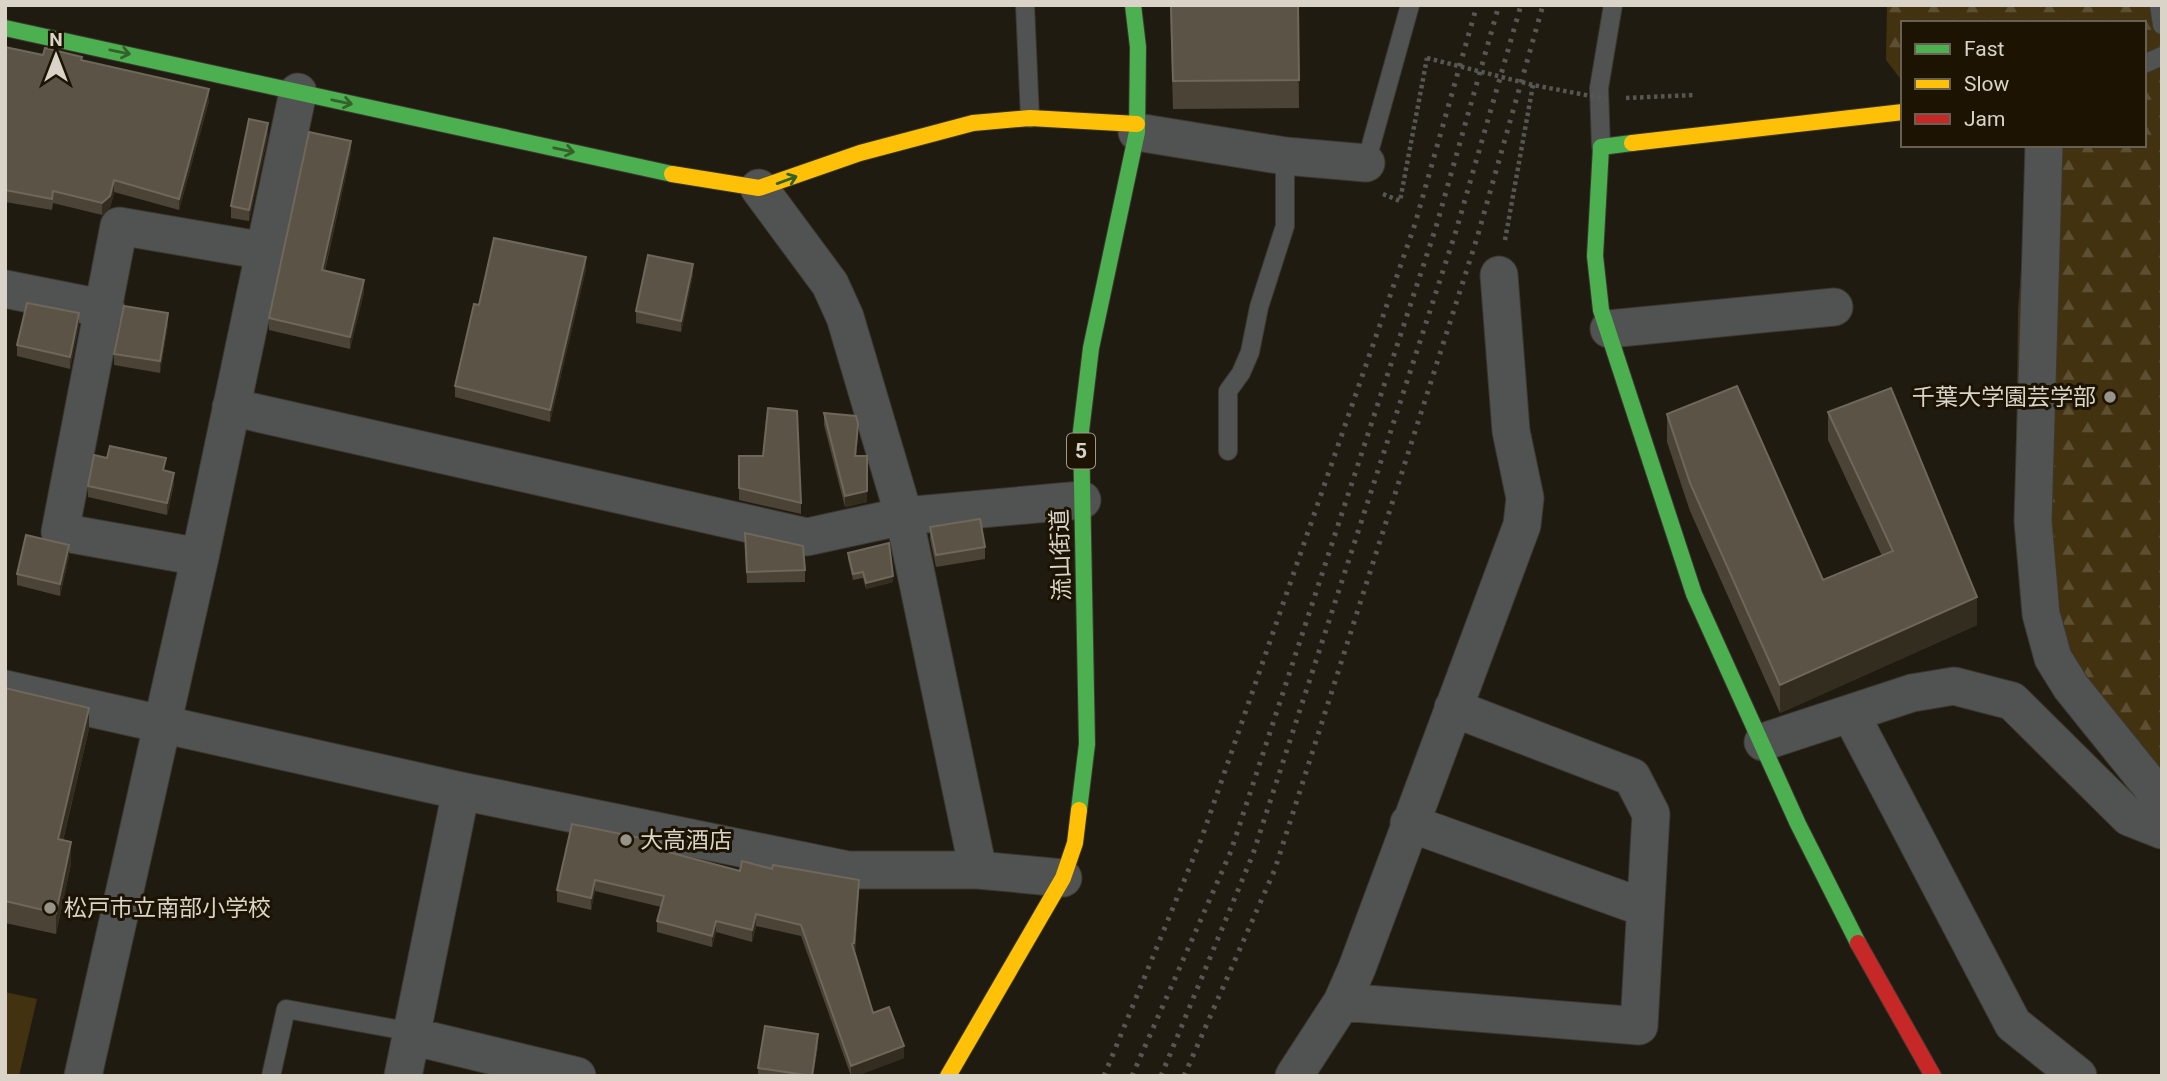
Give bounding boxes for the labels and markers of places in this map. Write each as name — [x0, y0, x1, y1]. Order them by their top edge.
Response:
place label: 千葉大学園芸学部 — [1912, 384, 2096, 411]
marker: 千葉大学園芸学部 — [2102, 389, 2118, 405]
place label: 大高酒店 — [640, 827, 732, 854]
marker: 大高酒店 — [618, 832, 634, 848]
place label: 松戸市立南部小学校 — [64, 895, 271, 922]
marker: 松戸市立南部小学校 — [42, 900, 58, 916]

